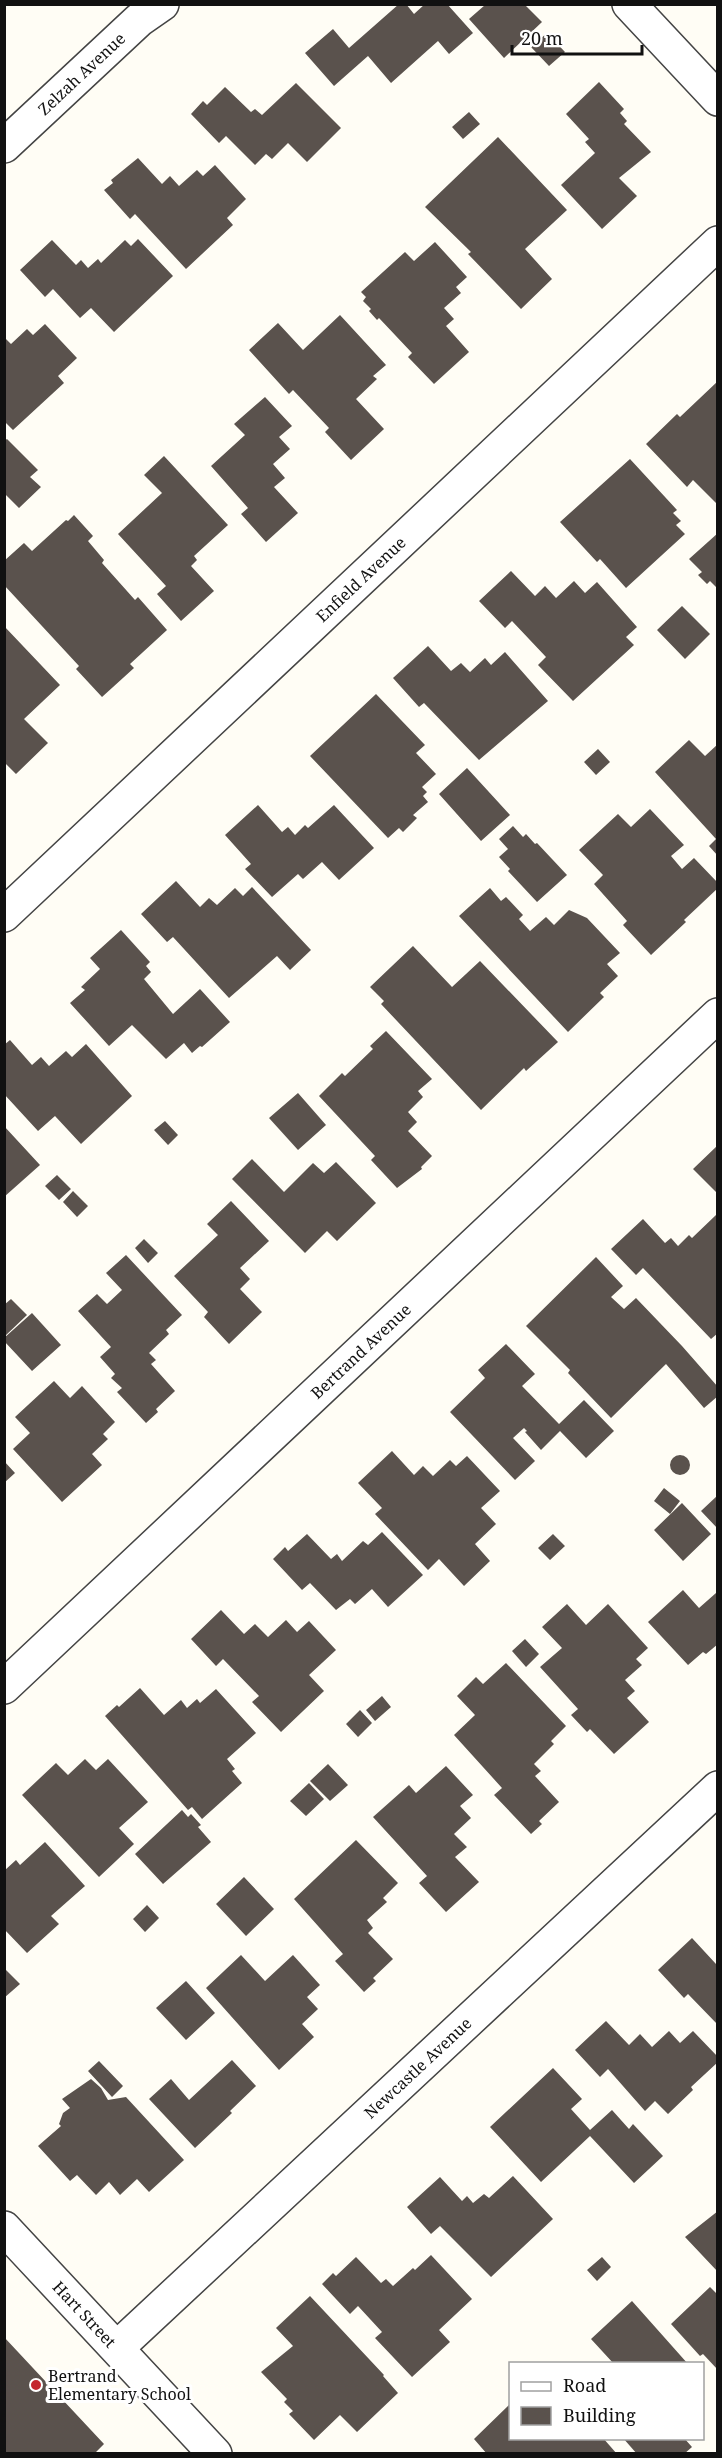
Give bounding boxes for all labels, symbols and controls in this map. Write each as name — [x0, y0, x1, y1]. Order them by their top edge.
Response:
scale bar — [512, 18, 642, 56]
text: 20 m — [521, 26, 563, 50]
street label: Zelzah Avenue — [33, 27, 130, 120]
street label: Enfield Avenue — [311, 532, 410, 627]
street label: Bertrand Avenue — [306, 1299, 416, 1404]
street label: Newcastle Avenue — [359, 2012, 476, 2123]
street label: Hart Street — [48, 2276, 121, 2353]
legend — [509, 2362, 704, 2440]
place label: Bertrand Elementary School — [48, 2365, 191, 2405]
text: Road — [563, 2373, 606, 2397]
marker: Bertrand Elementary School — [29, 2378, 43, 2392]
text: Building — [563, 2403, 636, 2427]

